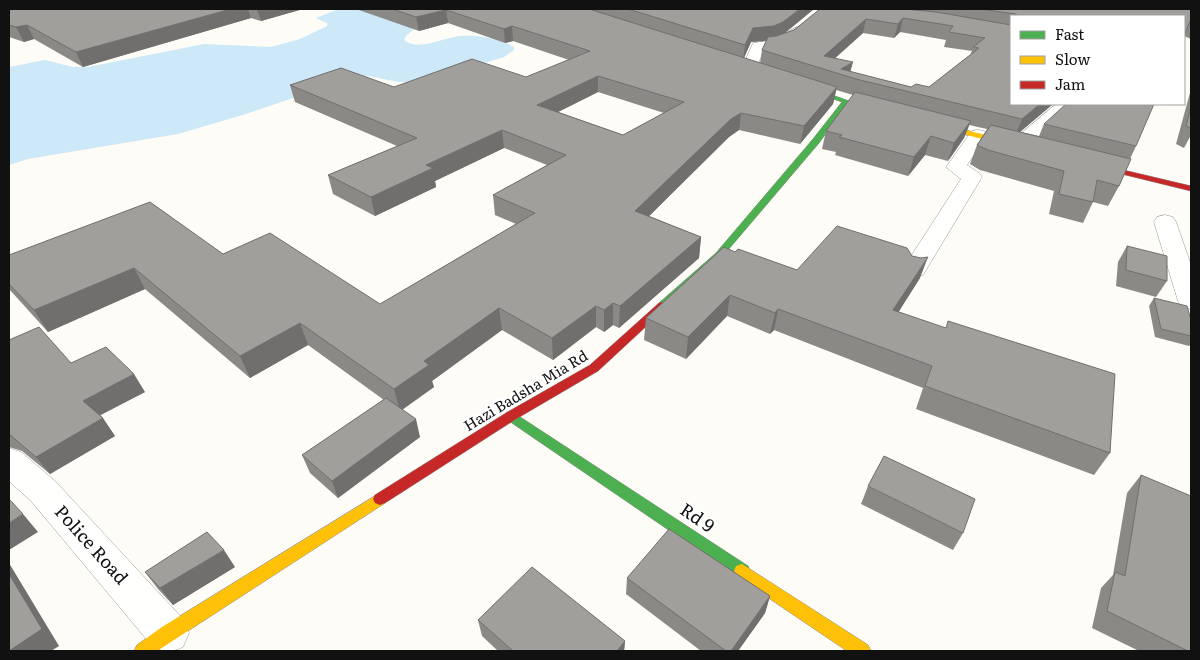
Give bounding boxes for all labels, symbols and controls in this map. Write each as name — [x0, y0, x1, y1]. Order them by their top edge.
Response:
legend — [1010, 15, 1185, 105]
text: Fast — [1055, 22, 1084, 45]
text: Slow — [1055, 47, 1090, 70]
text: Jam — [1055, 72, 1086, 95]
street label: Hazi Badsha Mia Rd — [459, 343, 592, 436]
street label: Rd 9 — [675, 495, 721, 538]
street label: Police Road — [49, 498, 135, 590]

